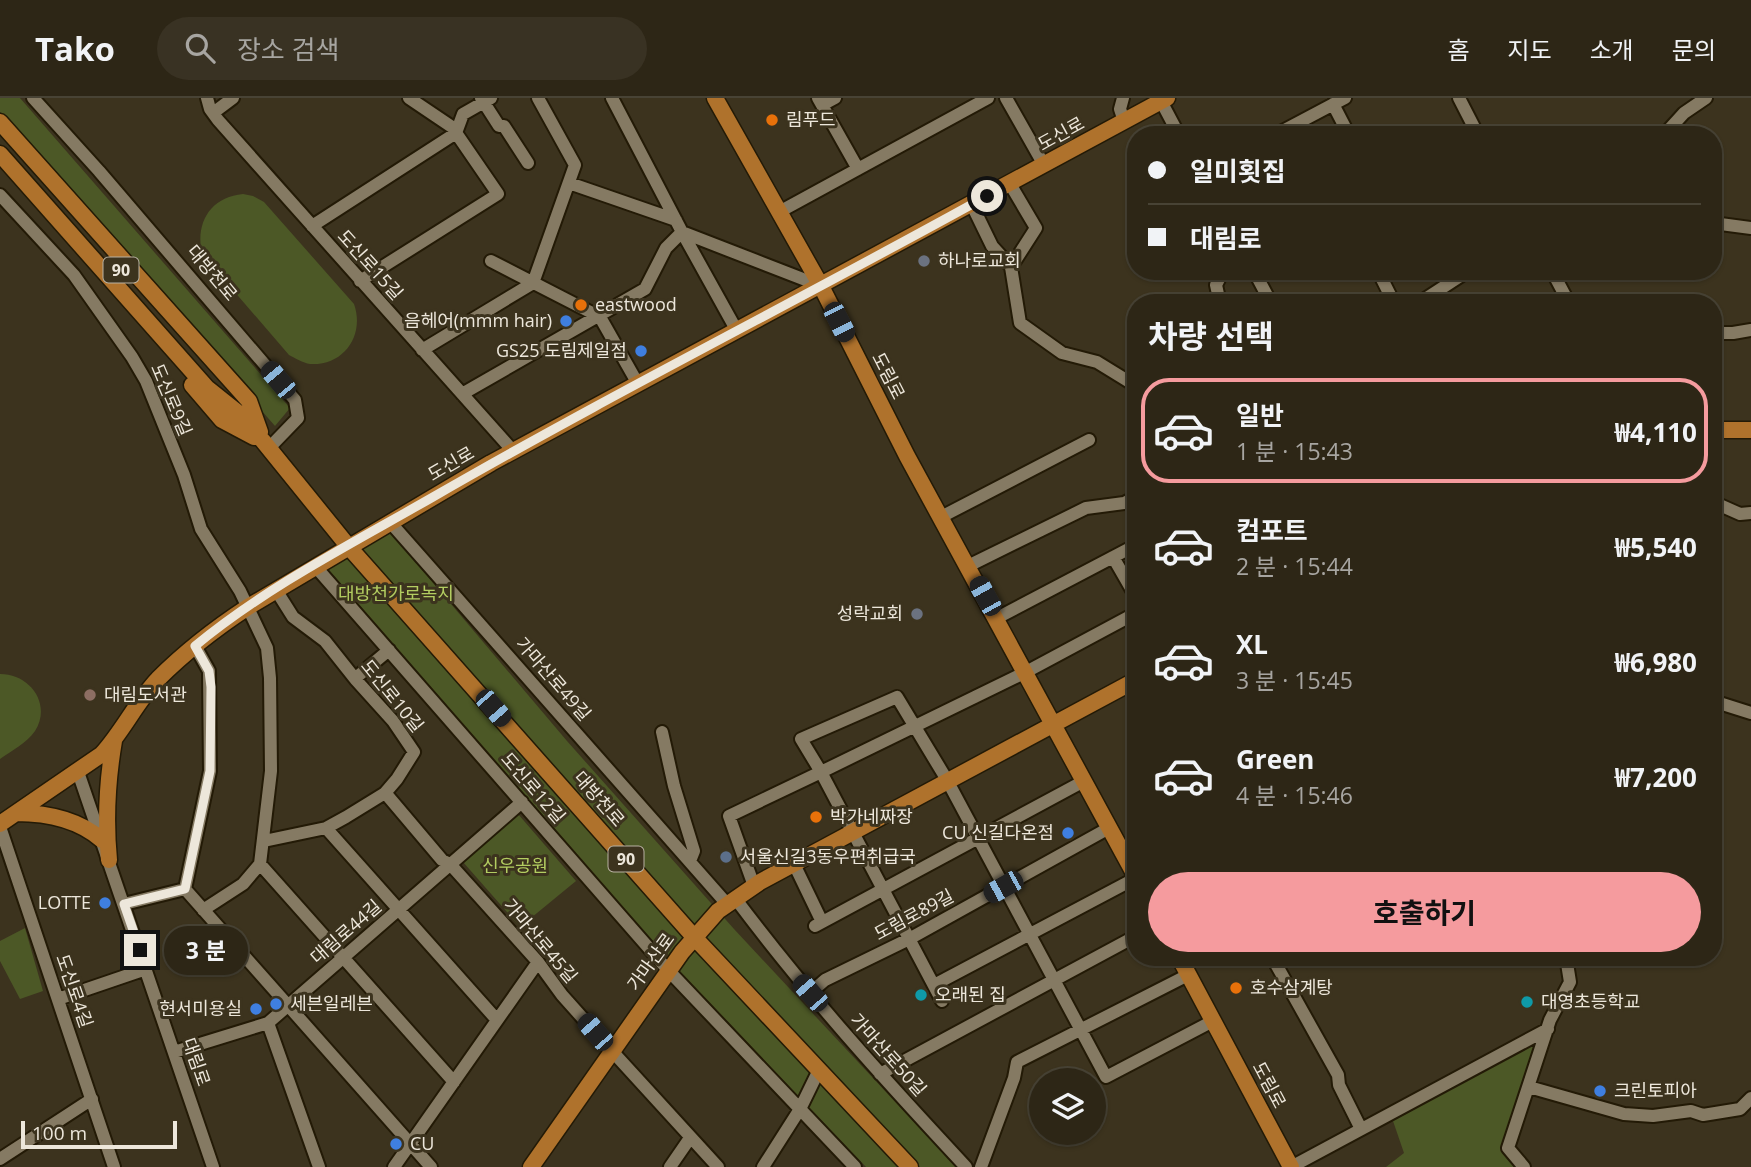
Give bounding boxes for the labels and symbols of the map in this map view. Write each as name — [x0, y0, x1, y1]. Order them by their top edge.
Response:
place label: 림푸드 — [786, 107, 836, 131]
street label: 도신로 — [1033, 111, 1088, 156]
marker: 림푸드 — [764, 112, 780, 128]
route start — [971, 180, 1003, 212]
street label: 도신로15길 — [333, 224, 409, 305]
street label: 대방천로 — [182, 239, 243, 305]
place label: 하나로교회 — [938, 248, 1021, 272]
marker: 하나로교회 — [916, 253, 932, 269]
road number: 90 — [104, 258, 138, 282]
place label: eastwood — [595, 292, 677, 316]
marker: eastwood — [573, 297, 589, 313]
car — [821, 299, 858, 345]
place label: 음헤어(mmm hair) — [404, 308, 552, 332]
marker: 음헤어(mmm hair) — [558, 313, 574, 329]
place label: GS25 도림제일점 — [496, 338, 627, 362]
marker: GS25 도림제일점 — [633, 343, 649, 359]
street label: 도림로 — [867, 348, 911, 403]
car — [257, 357, 300, 403]
street label: 도신로9길 — [146, 360, 198, 440]
street label: 도신로 — [423, 440, 478, 486]
car — [966, 573, 1005, 619]
park label: 대방천가로녹지 — [338, 581, 454, 605]
place label: 성락교회 — [837, 601, 903, 625]
marker: 성락교회 — [909, 606, 925, 622]
street label: 가마산로49길 — [511, 631, 597, 725]
street label: 도신로10길 — [356, 654, 429, 737]
place label: 대림도서관 — [104, 682, 187, 706]
car — [472, 685, 515, 731]
marker: 대림도서관 — [82, 687, 98, 703]
street label: 도신로12길 — [496, 747, 571, 828]
street label: 대방천로 — [569, 765, 631, 831]
place label: 박가네짜장 — [830, 804, 913, 828]
marker: 박가네짜장 — [808, 809, 824, 825]
place label: CU 신길다온점 — [942, 820, 1054, 844]
marker: CU 신길다온점 — [1060, 825, 1076, 841]
place label: 서울신길3동우편취급국 — [740, 844, 916, 868]
road number: 90 — [608, 846, 644, 872]
marker: 서울신길3동우편취급국 — [718, 849, 734, 865]
park label: 신우공원 — [482, 853, 548, 877]
car — [980, 868, 1027, 906]
street label: 도림로89길 — [870, 883, 957, 945]
place label: LOTTE — [38, 890, 91, 914]
street label: 가마산로45길 — [498, 893, 583, 988]
street label: 대림로44길 — [305, 894, 386, 969]
marker: LOTTE — [97, 895, 113, 911]
callout: 3 분 — [164, 926, 248, 974]
street label: 가마산로 — [621, 928, 679, 995]
route end — [124, 934, 156, 966]
street label: 도신로4길 — [51, 951, 99, 1031]
car — [789, 970, 832, 1016]
place label: 호수삼계탕 — [1250, 975, 1333, 999]
marker: 호수삼계탕 — [1228, 980, 1244, 996]
place label: 오래된 집 — [935, 982, 1006, 1006]
marker: 오래된 집 — [913, 987, 929, 1003]
place label: 대영초등학교 — [1541, 989, 1640, 1013]
place label: 세븐일레븐 — [290, 991, 373, 1015]
marker: 대영초등학교 — [1519, 994, 1535, 1010]
place label: 현서미용실 — [159, 996, 242, 1020]
marker: 세븐일레븐 — [268, 996, 284, 1012]
marker: 현서미용실 — [248, 1001, 264, 1017]
street label: 가마산로50길 — [845, 1008, 932, 1101]
car — [574, 1009, 617, 1055]
street label: 대림로 — [178, 1034, 216, 1089]
street label: 도림로 — [1248, 1057, 1292, 1112]
place label: 크린토피아 — [1614, 1078, 1697, 1102]
marker: 크린토피아 — [1592, 1083, 1608, 1099]
scale bar — [21, 1118, 177, 1150]
place label: CU — [410, 1131, 434, 1155]
marker: CU — [388, 1136, 404, 1152]

